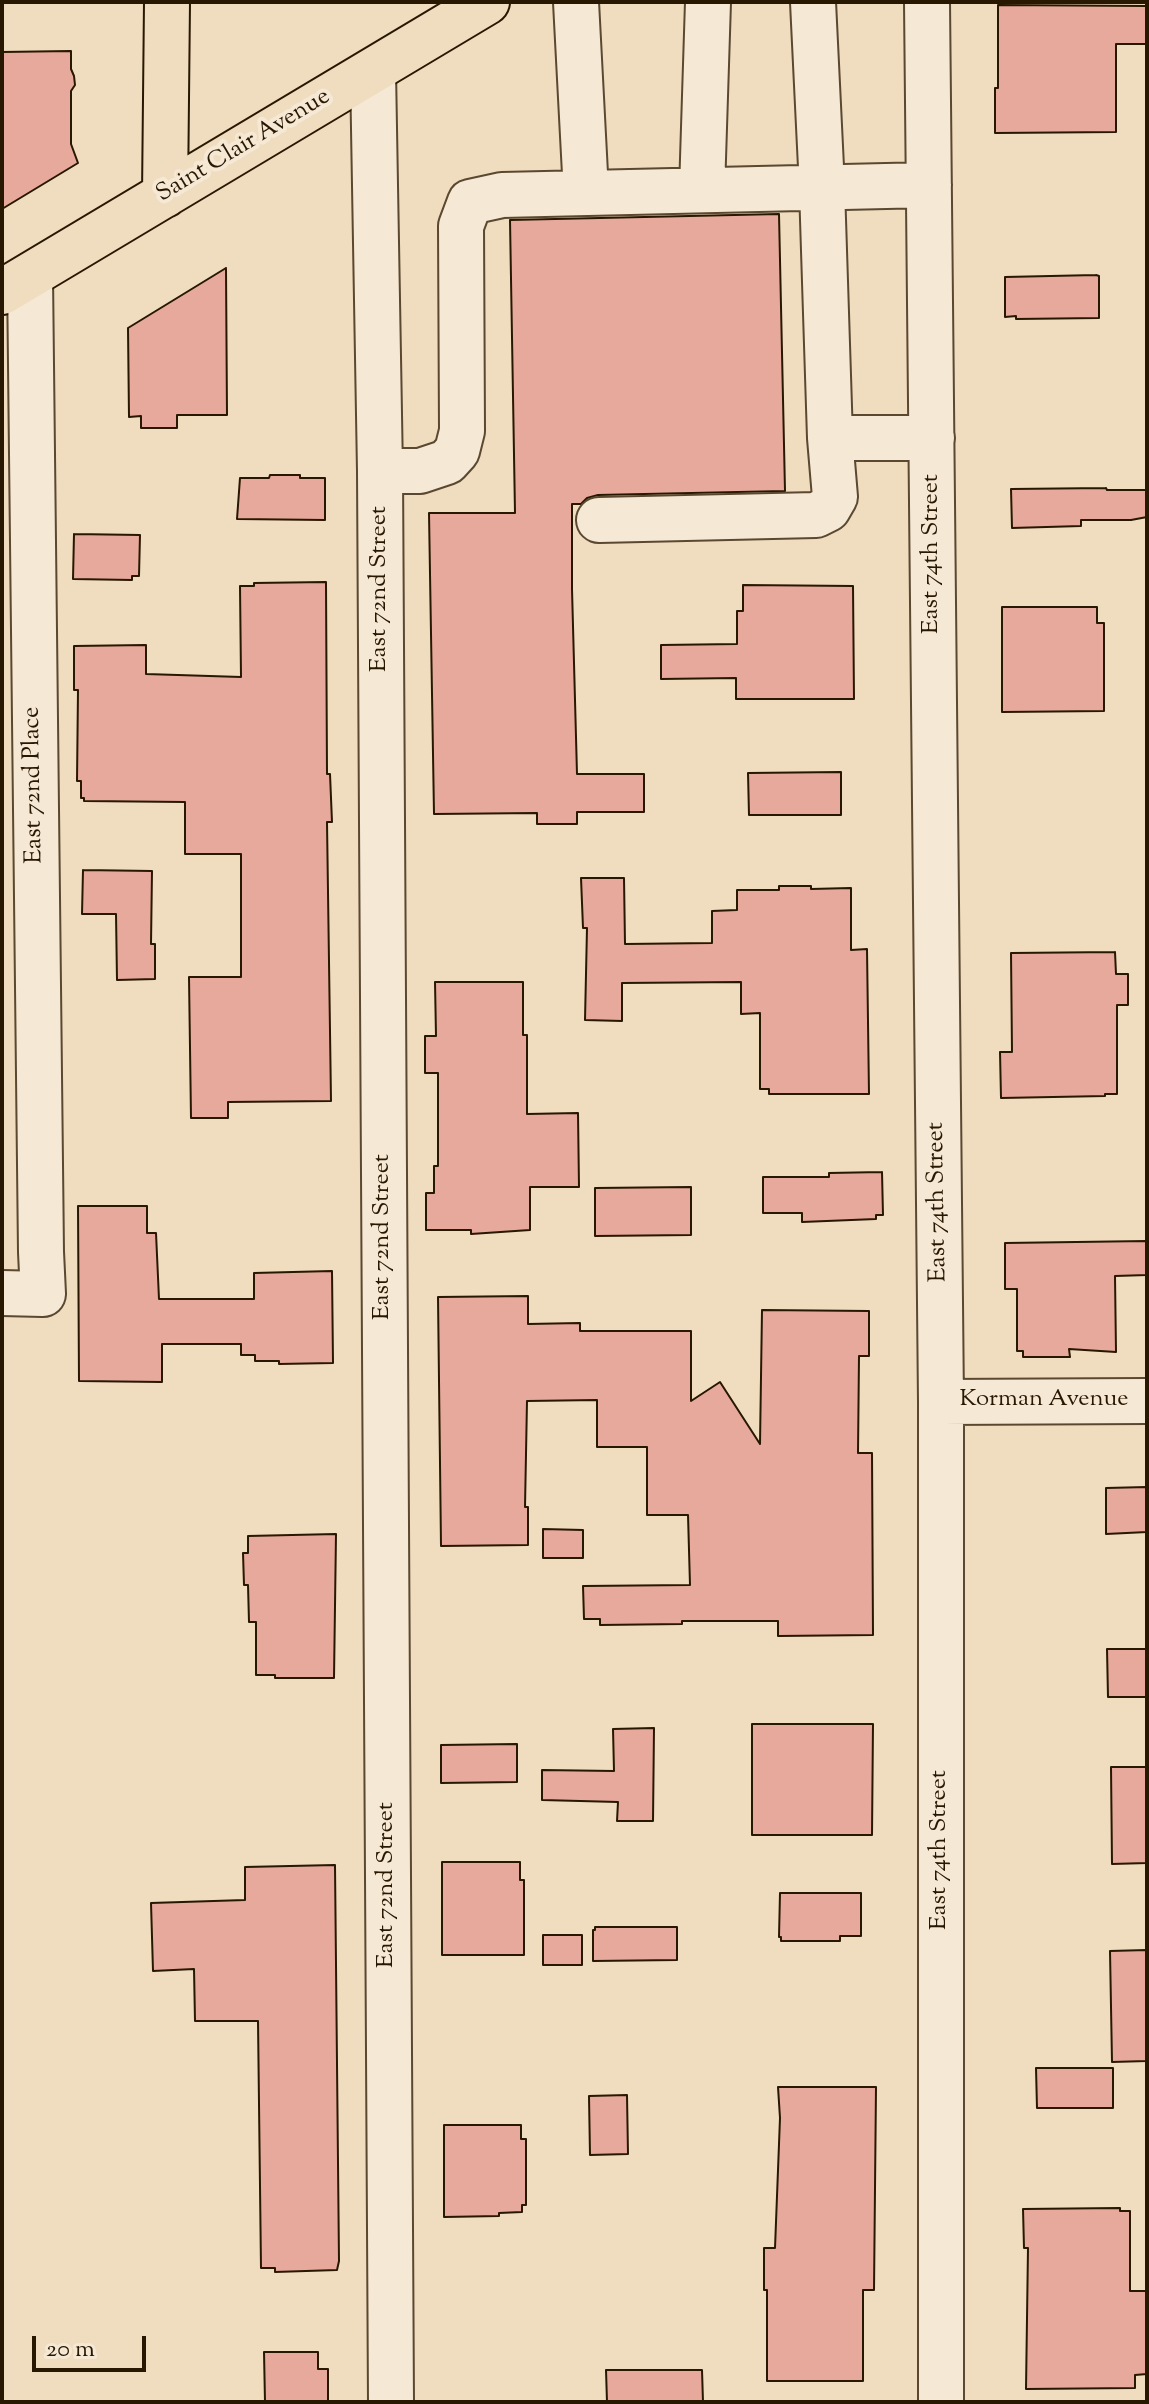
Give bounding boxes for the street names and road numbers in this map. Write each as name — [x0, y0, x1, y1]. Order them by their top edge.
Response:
street label: Saint Clair Avenue — [152, 84, 336, 210]
street label: East 74th Street — [919, 474, 947, 634]
street label: East 72nd Street — [367, 506, 395, 672]
street label: East 72nd Place — [19, 706, 51, 864]
street label: East 74th Street — [923, 1122, 955, 1282]
street label: East 72nd Street — [370, 1154, 398, 1320]
street label: Korman Avenue — [960, 1387, 1128, 1415]
street label: East 74th Street — [927, 1770, 955, 1930]
street label: East 72nd Street — [374, 1802, 402, 1968]

